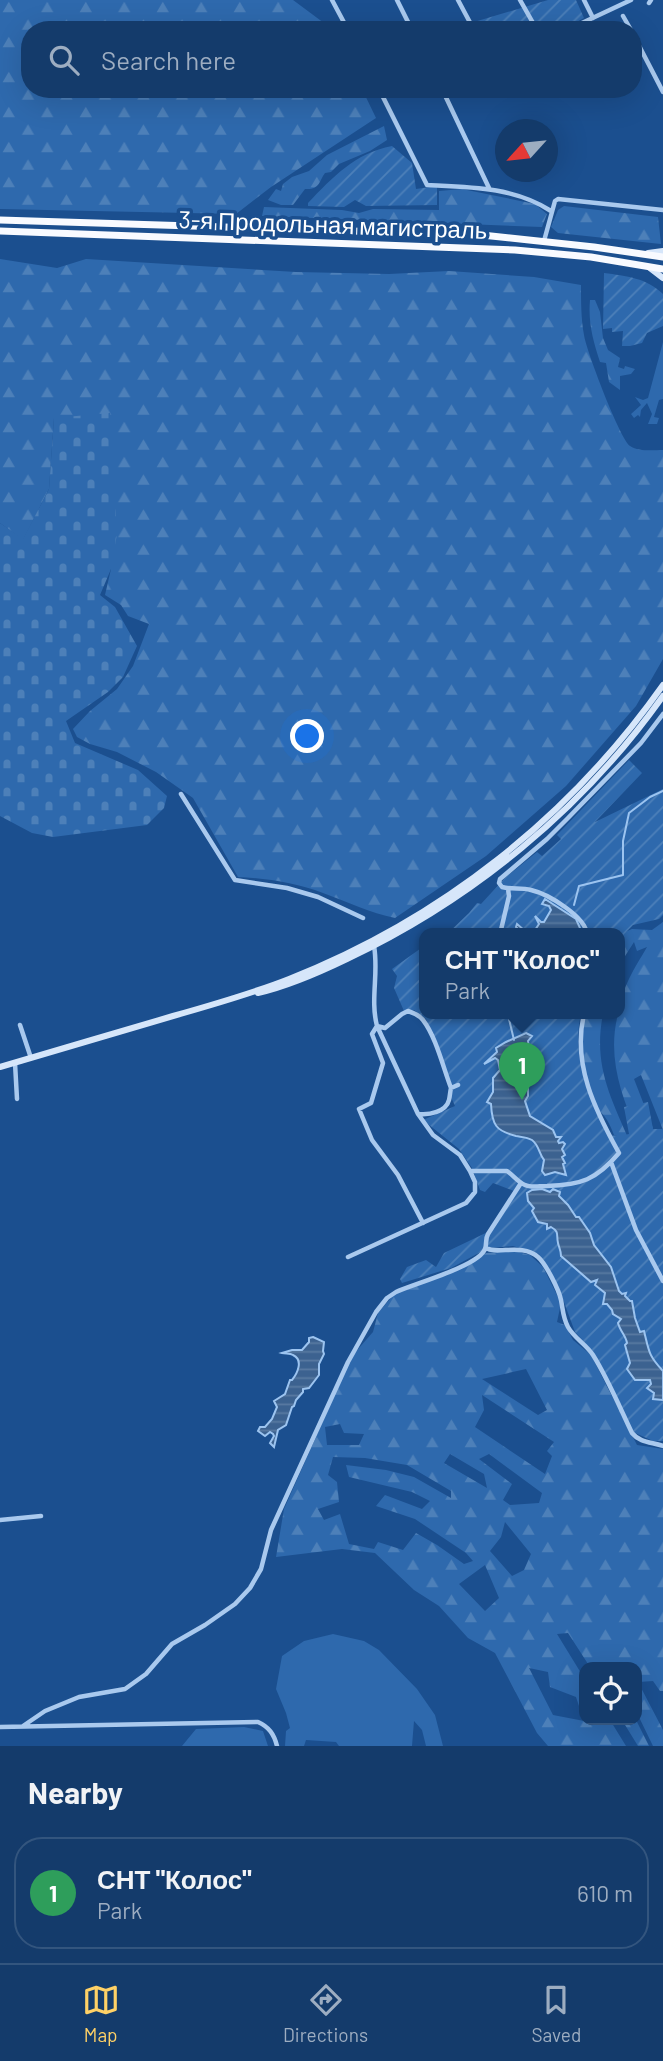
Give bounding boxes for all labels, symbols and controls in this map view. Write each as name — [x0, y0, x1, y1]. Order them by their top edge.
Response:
search box — [21, 21, 642, 98]
icon: search — [45, 41, 83, 79]
text: Search here — [101, 44, 236, 75]
north arrow — [495, 119, 558, 182]
street label: 3-я Продольная магистраль — [178, 204, 488, 244]
your location — [290, 719, 324, 753]
popup — [419, 928, 625, 1019]
text: СНТ "Колос" — [445, 943, 599, 974]
text: Park — [445, 976, 490, 1004]
pin: 1 — [499, 1042, 545, 1100]
map controls — [579, 1662, 642, 1725]
button: locate — [579, 1662, 642, 1725]
text: Nearby — [28, 1774, 123, 1810]
text: СНТ "Колос" — [97, 1863, 252, 1894]
text: 1 — [49, 1879, 57, 1907]
text: 610 m — [577, 1879, 633, 1907]
text: Park — [97, 1896, 142, 1924]
tab: Map — [82, 1981, 120, 2046]
tab: Directions — [283, 1981, 368, 2046]
tab: Saved — [531, 1981, 581, 2046]

